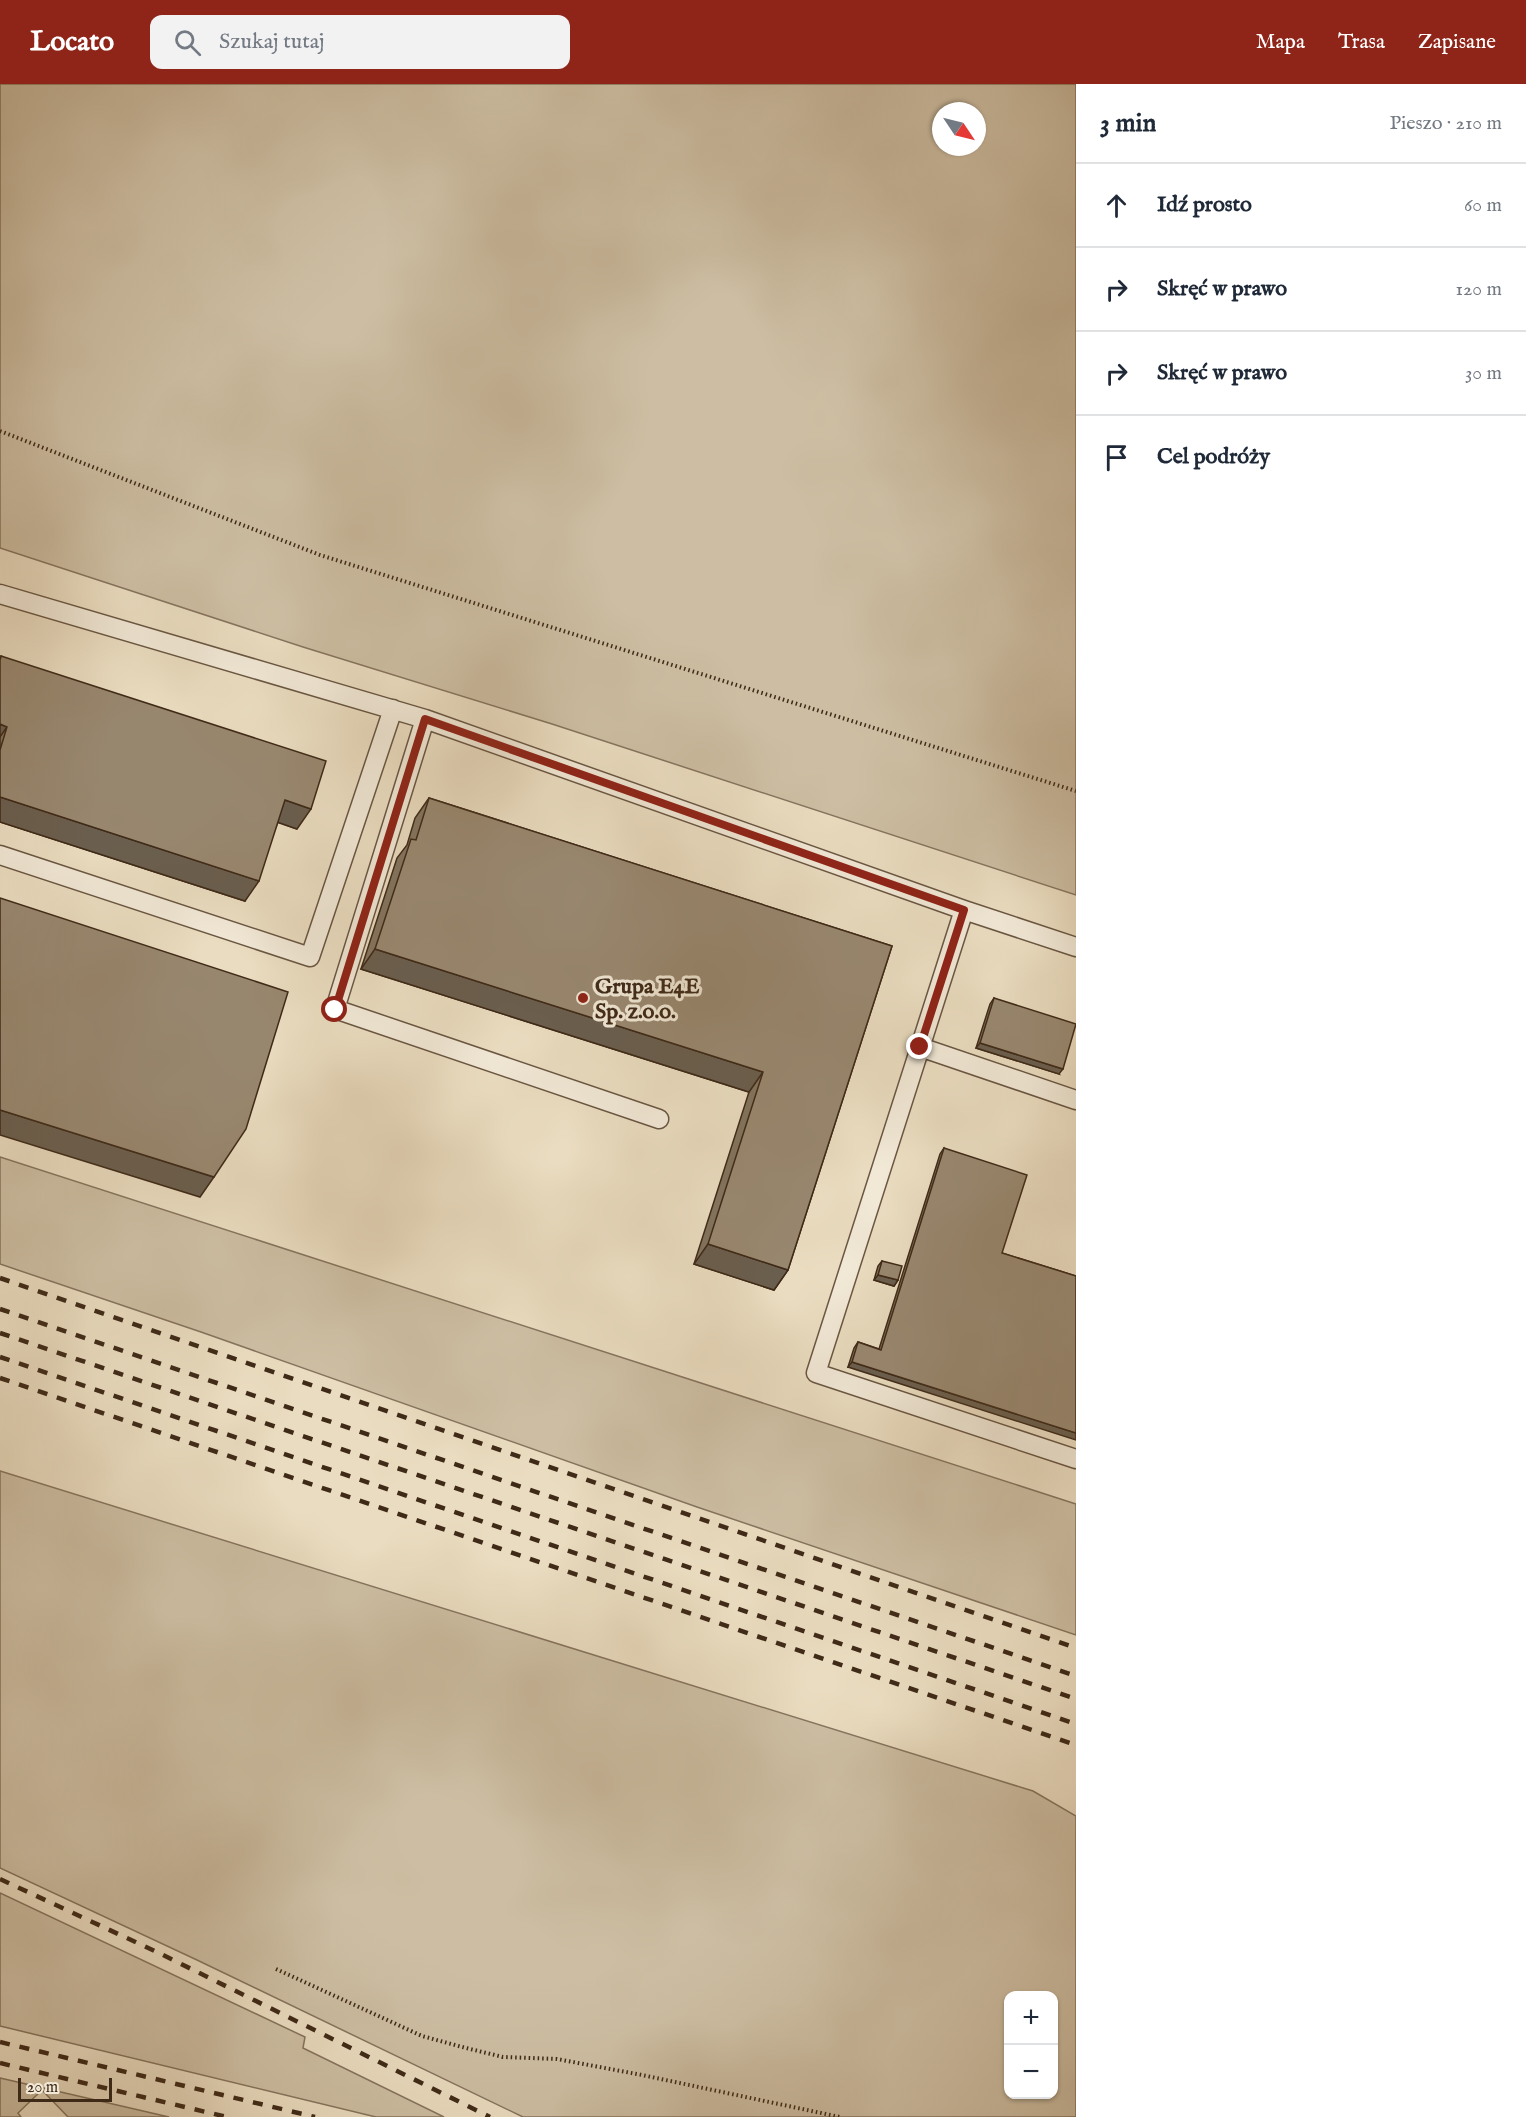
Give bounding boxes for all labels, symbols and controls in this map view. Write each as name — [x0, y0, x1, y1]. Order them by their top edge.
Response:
search box — [150, 15, 570, 69]
text: Locato — [30, 25, 114, 60]
icon: search — [171, 26, 204, 59]
text: Szukaj tutaj — [219, 28, 324, 56]
text: Mapa — [1256, 29, 1305, 56]
text: Trasa — [1338, 29, 1385, 56]
text: Zapisane — [1418, 29, 1496, 56]
north arrow — [932, 102, 986, 156]
text: 3 min — [1100, 107, 1156, 140]
text: Pieszo · 210 m — [1389, 111, 1502, 136]
icon: ahead — [1100, 189, 1133, 222]
text: Idź prosto — [1157, 191, 1252, 219]
text: 60 m — [1464, 193, 1502, 218]
icon: right — [1100, 273, 1133, 306]
text: Skręć w prawo — [1157, 275, 1287, 303]
text: 120 m — [1456, 277, 1502, 302]
icon: right — [1100, 357, 1133, 390]
text: Skręć w prawo — [1157, 359, 1287, 387]
text: 30 m — [1465, 361, 1502, 386]
icon: arrive — [1100, 441, 1133, 474]
text: Cel podróży — [1157, 443, 1270, 471]
place label: Grupa E4E Sp. z.o.o. — [595, 973, 700, 1026]
marker: Grupa E4E Sp. z.o.o. — [576, 991, 590, 1005]
route start — [321, 996, 347, 1022]
route end — [906, 1033, 932, 1059]
map controls — [1004, 1991, 1058, 2099]
button: + — [1004, 1991, 1058, 2045]
button: − — [1004, 2045, 1058, 2099]
scale bar — [18, 2075, 112, 2102]
text: 20 m — [27, 2078, 58, 2098]

